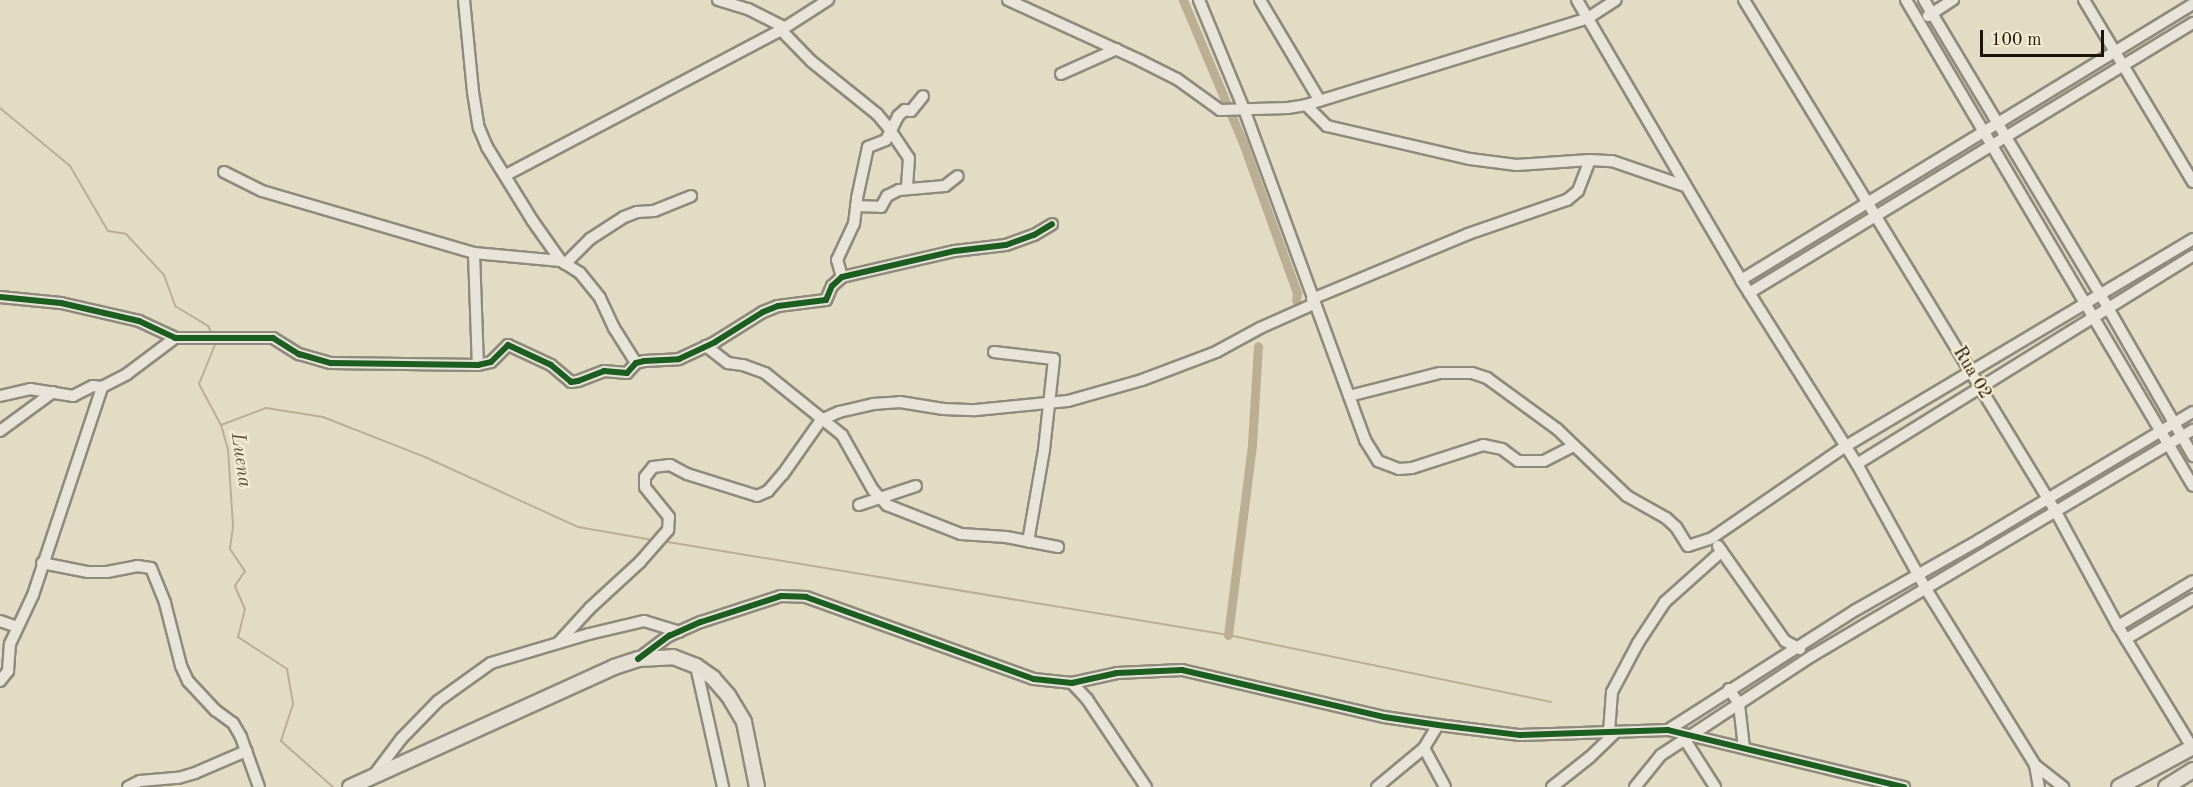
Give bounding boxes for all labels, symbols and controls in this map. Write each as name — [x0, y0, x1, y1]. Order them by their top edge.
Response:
scale bar — [1983, 18, 2108, 56]
text: 100 m — [1991, 31, 2042, 49]
street label: Rua 02 — [1948, 343, 1996, 403]
water label: Luena — [224, 431, 256, 489]

